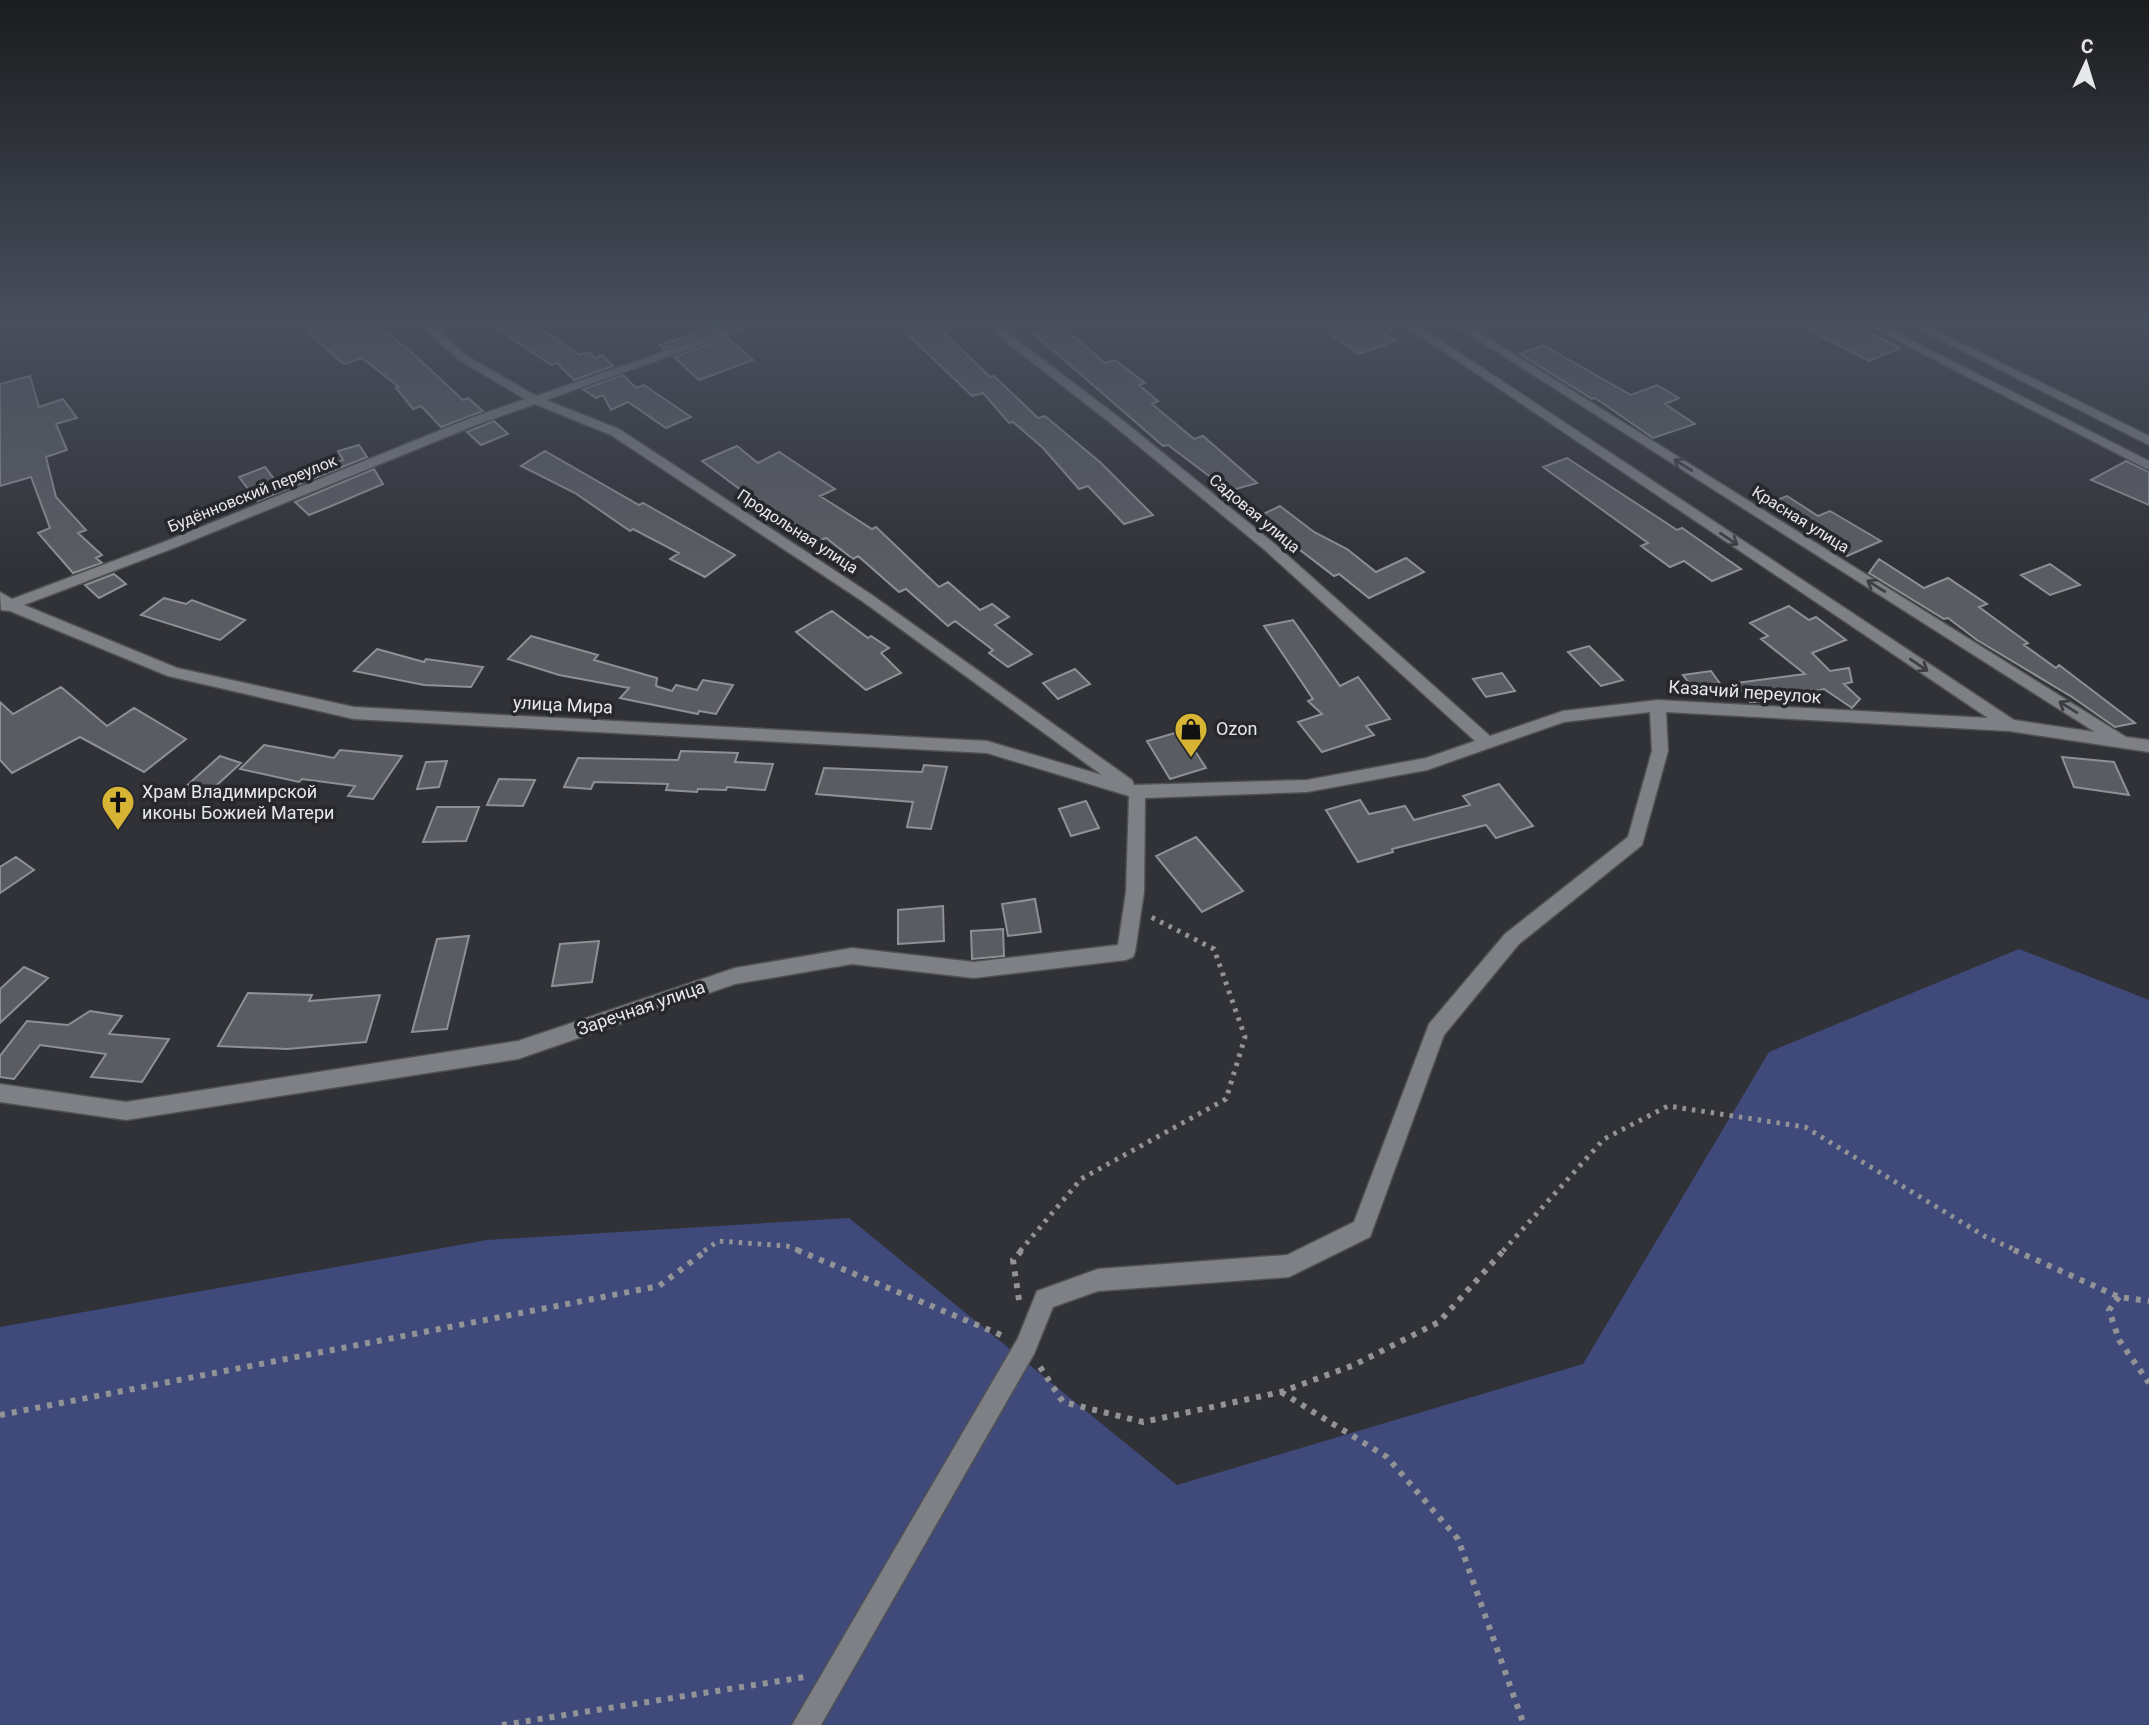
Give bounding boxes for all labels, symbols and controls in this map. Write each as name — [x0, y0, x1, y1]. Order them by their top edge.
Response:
north arrow — [2051, 28, 2121, 98]
text: С — [2080, 35, 2094, 58]
street label: Будённовский переулок — [165, 451, 340, 536]
one-way arrow — [1673, 458, 1693, 472]
street label: Садовая улица — [1206, 470, 1304, 557]
street label: Красная улица — [1749, 482, 1853, 557]
street label: Продольная улица — [734, 485, 862, 578]
one-way arrow — [1719, 532, 1739, 546]
one-way arrow — [1866, 579, 1886, 593]
one-way arrow — [1909, 658, 1928, 672]
street label: Казачий переулок — [1668, 676, 1823, 707]
street label: улица Мира — [513, 691, 613, 718]
one-way arrow — [2059, 700, 2079, 714]
shop icon: Ozon — [1172, 710, 1210, 759]
place label: Ozon — [1216, 718, 1257, 739]
place label: Храм Владимирской иконы Божией Матери — [142, 781, 334, 823]
church icon: Храм Владимирской иконы Божией Матери — [99, 783, 137, 832]
street label: Заречная улица — [574, 976, 708, 1039]

